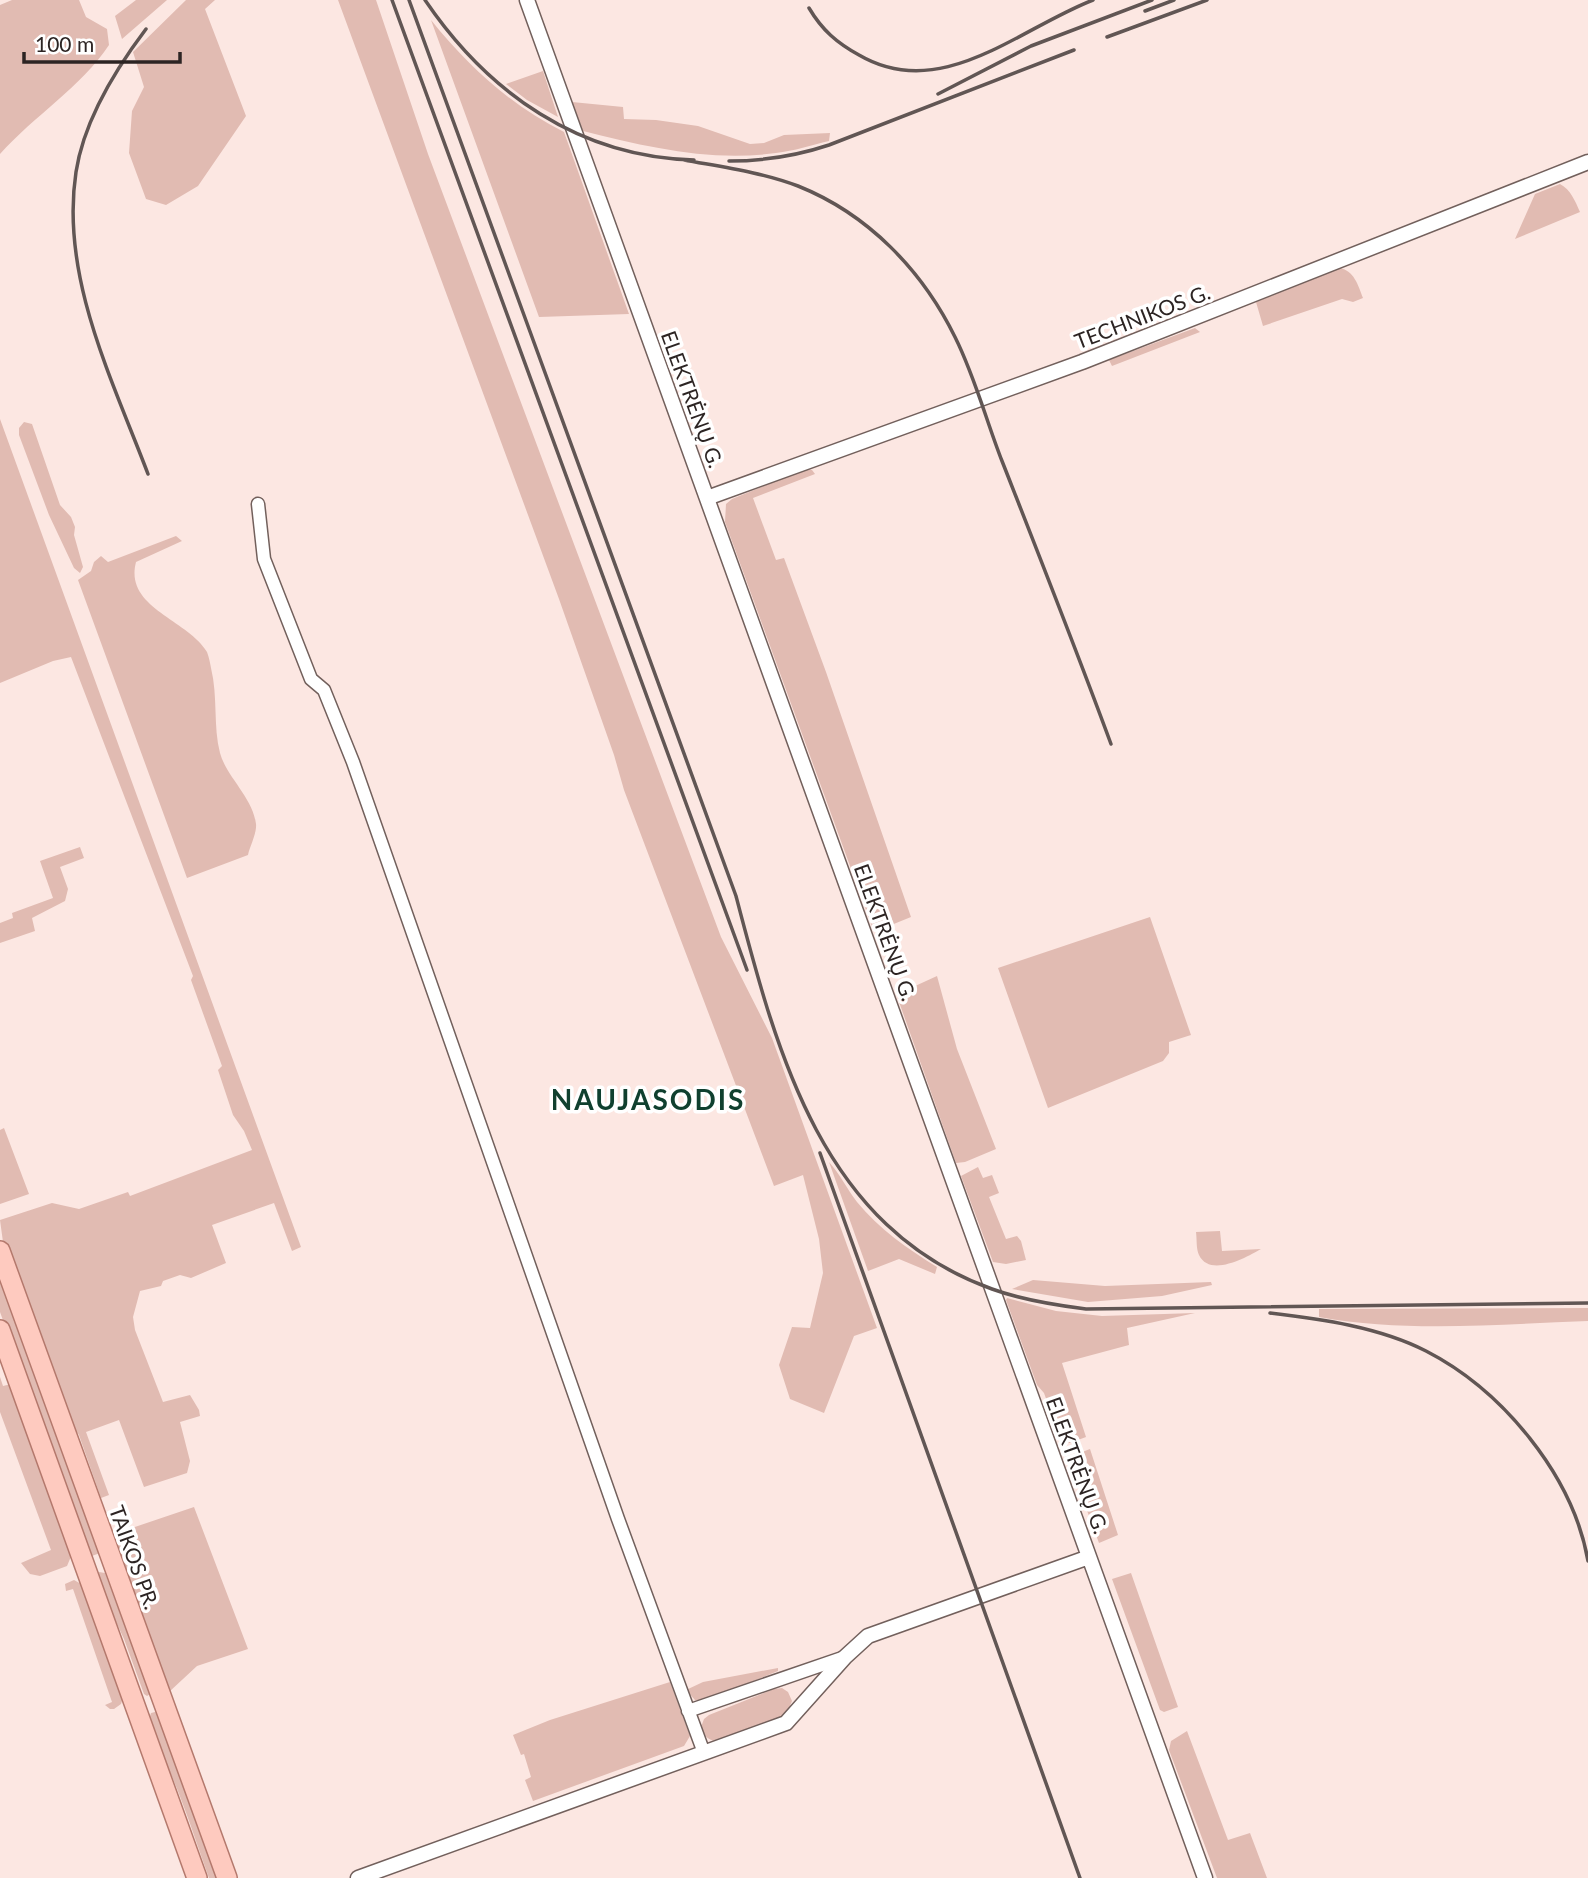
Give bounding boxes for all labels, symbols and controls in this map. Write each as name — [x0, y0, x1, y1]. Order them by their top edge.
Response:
scale bar — [24, 21, 180, 65]
text: 100 m — [35, 31, 94, 56]
street label: TECHNIKOS G. — [1071, 279, 1213, 353]
street label: ELEKTRĖNŲ G. — [657, 327, 729, 471]
street label: ELEKTRĖNŲ G. — [850, 860, 922, 1004]
district label: NAUJASODIS — [551, 1082, 745, 1116]
street label: ELEKTRĖNŲ G. — [1042, 1393, 1114, 1537]
street label: TAIKOS PR. — [105, 1502, 165, 1612]

